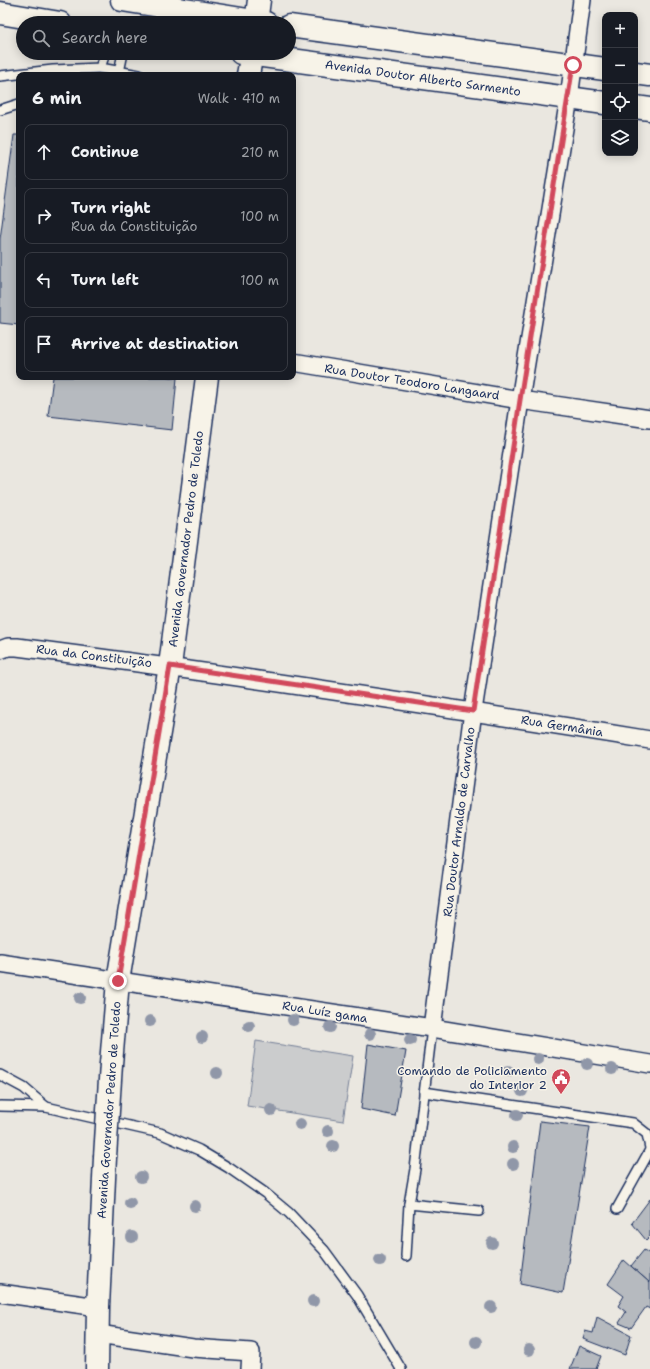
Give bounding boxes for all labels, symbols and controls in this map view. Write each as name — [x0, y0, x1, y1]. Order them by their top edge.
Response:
map controls — [602, 12, 638, 156]
button: + — [602, 12, 638, 48]
search box — [16, 16, 296, 60]
icon: search — [30, 27, 52, 49]
text: Search here — [62, 28, 148, 48]
button: − — [602, 48, 638, 84]
street label: Avenida Doutor Alberto Sarmento — [324, 56, 522, 100]
route start — [564, 56, 582, 74]
button: locate — [602, 84, 638, 120]
text: 6 min — [32, 87, 82, 109]
text: Walk · 410 m — [198, 90, 280, 107]
button: layers — [602, 120, 638, 156]
icon: ahead — [33, 141, 55, 163]
text: Continue — [71, 142, 139, 162]
text: 210 m — [241, 144, 279, 161]
text: Turn right — [71, 198, 151, 218]
icon: right — [33, 205, 55, 227]
text: 100 m — [240, 208, 279, 225]
text: Rua da Constituição — [71, 218, 197, 235]
icon: left — [33, 269, 55, 291]
text: Turn left — [71, 270, 139, 290]
text: 100 m — [240, 272, 279, 289]
icon: arrive — [33, 333, 55, 355]
text: Arrive at destination — [71, 334, 239, 354]
street label: Rua Doutor Teodoro Langaard — [323, 360, 501, 404]
street label: Avenida Governador Pedro de Toledo — [165, 430, 207, 648]
street label: Rua da Constituição — [35, 641, 153, 671]
street label: Rua Germânia — [520, 712, 605, 740]
street label: Rua Doutor Arnaldo de Carvalho — [439, 726, 479, 918]
route end — [109, 972, 127, 990]
street label: Rua Luíz gama — [281, 997, 369, 1027]
street label: Avenida Governador Pedro de Toledo — [93, 1001, 125, 1219]
place label: Comando de Policiamento do Interior 2 — [397, 1063, 547, 1093]
public building icon: Comando de Policiamento do Interior 2 — [550, 1067, 572, 1095]

